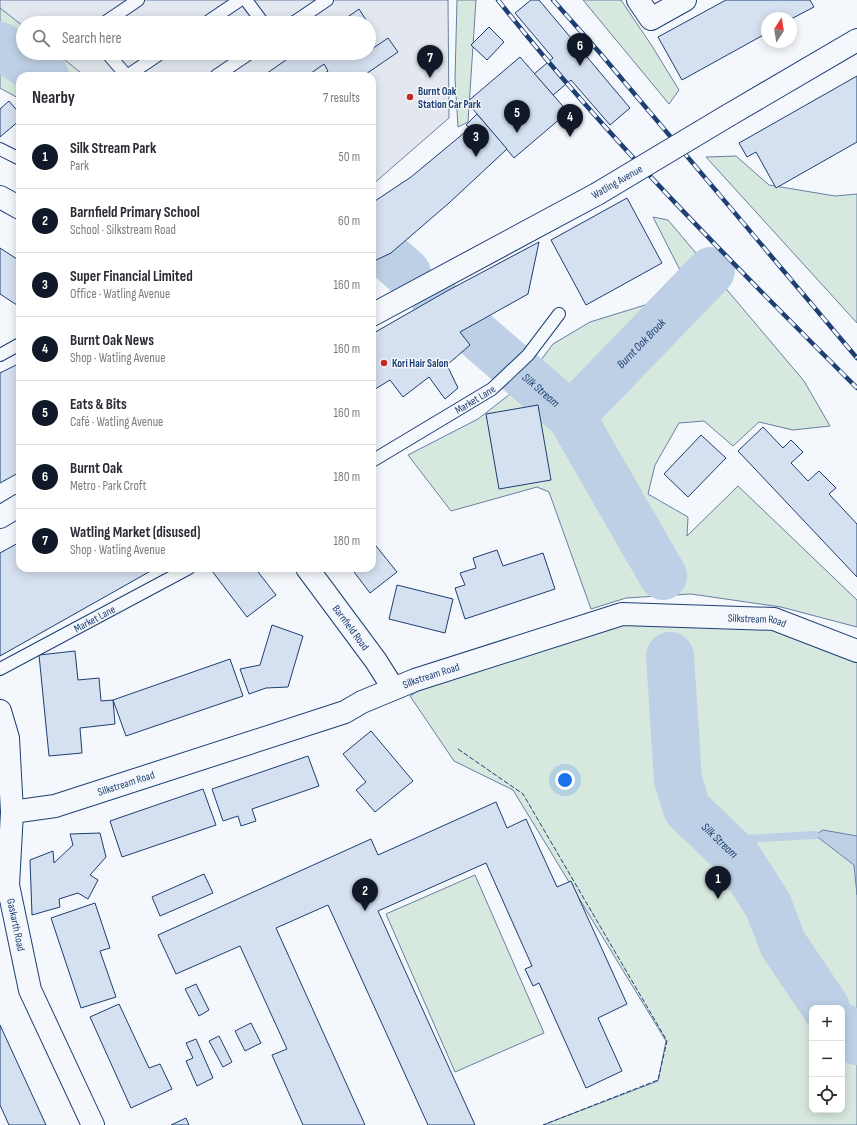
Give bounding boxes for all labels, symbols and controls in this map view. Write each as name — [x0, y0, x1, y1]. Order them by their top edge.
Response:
north arrow — [761, 12, 797, 48]
search box — [16, 16, 376, 60]
icon: search — [30, 27, 52, 49]
text: Search here — [62, 29, 122, 48]
pin: 6 — [567, 33, 593, 66]
pin: 7 — [417, 45, 443, 78]
place label: Burnt Oak Station Car Park — [418, 85, 481, 111]
text: Nearby — [32, 88, 75, 108]
text: 7 results — [323, 90, 360, 106]
marker: Burnt Oak Station Car Park — [405, 92, 415, 102]
pin: 5 — [504, 100, 530, 133]
pin: 4 — [557, 104, 583, 137]
pin: 3 — [463, 124, 489, 157]
text: Silk Stream Park — [70, 139, 156, 158]
text: 1 — [42, 149, 48, 165]
text: 50 m — [339, 149, 360, 165]
text: Park — [70, 158, 89, 174]
street label: Watling Avenue — [589, 162, 645, 202]
text: Barnfield Primary School — [70, 203, 200, 222]
text: 2 — [42, 213, 48, 229]
text: 60 m — [338, 213, 360, 229]
text: School · Silkstream Road — [70, 222, 176, 238]
text: Super Financial Limited — [70, 267, 193, 286]
text: 3 — [42, 277, 48, 293]
text: 160 m — [334, 277, 360, 293]
text: Office · Watling Avenue — [70, 286, 170, 302]
water label: Burnt Oak Brook — [614, 315, 669, 372]
text: Burnt Oak News — [70, 331, 154, 350]
text: 4 — [42, 341, 48, 357]
text: 160 m — [334, 341, 360, 357]
text: Shop · Watling Avenue — [70, 350, 165, 366]
place label: Kori Hair Salon — [392, 357, 449, 370]
marker: Kori Hair Salon — [379, 358, 389, 368]
water label: Silk Stream — [519, 370, 563, 411]
street label: Market Lane — [452, 383, 498, 416]
text: Eats & Bits — [70, 395, 127, 414]
text: 5 — [42, 405, 48, 421]
text: 160 m — [334, 405, 360, 421]
text: Café · Watling Avenue — [70, 414, 163, 430]
text: Burnt Oak — [70, 459, 123, 478]
text: 6 — [42, 469, 48, 485]
text: 180 m — [334, 469, 360, 485]
text: Metro · Park Croft — [70, 478, 146, 494]
text: Watling Market (disused) — [70, 523, 201, 542]
text: 7 — [42, 533, 48, 549]
text: 180 m — [334, 533, 360, 549]
text: Shop · Watling Avenue — [70, 542, 165, 558]
street label: Market Lane — [71, 602, 117, 635]
street label: Barnfield Road — [330, 602, 372, 653]
street label: Silkstream Road — [728, 611, 789, 630]
street label: Silkstream Road — [401, 660, 461, 691]
street label: Silkstream Road — [96, 768, 156, 798]
your location — [555, 770, 575, 790]
water label: Silk Stream — [698, 820, 741, 862]
pin: 1 — [705, 866, 731, 899]
pin: 2 — [352, 878, 378, 911]
street label: Gaskarth Road — [4, 897, 28, 953]
map controls — [809, 1005, 845, 1113]
button: + — [809, 1005, 845, 1041]
button: − — [809, 1041, 845, 1077]
button: locate — [809, 1077, 845, 1113]

